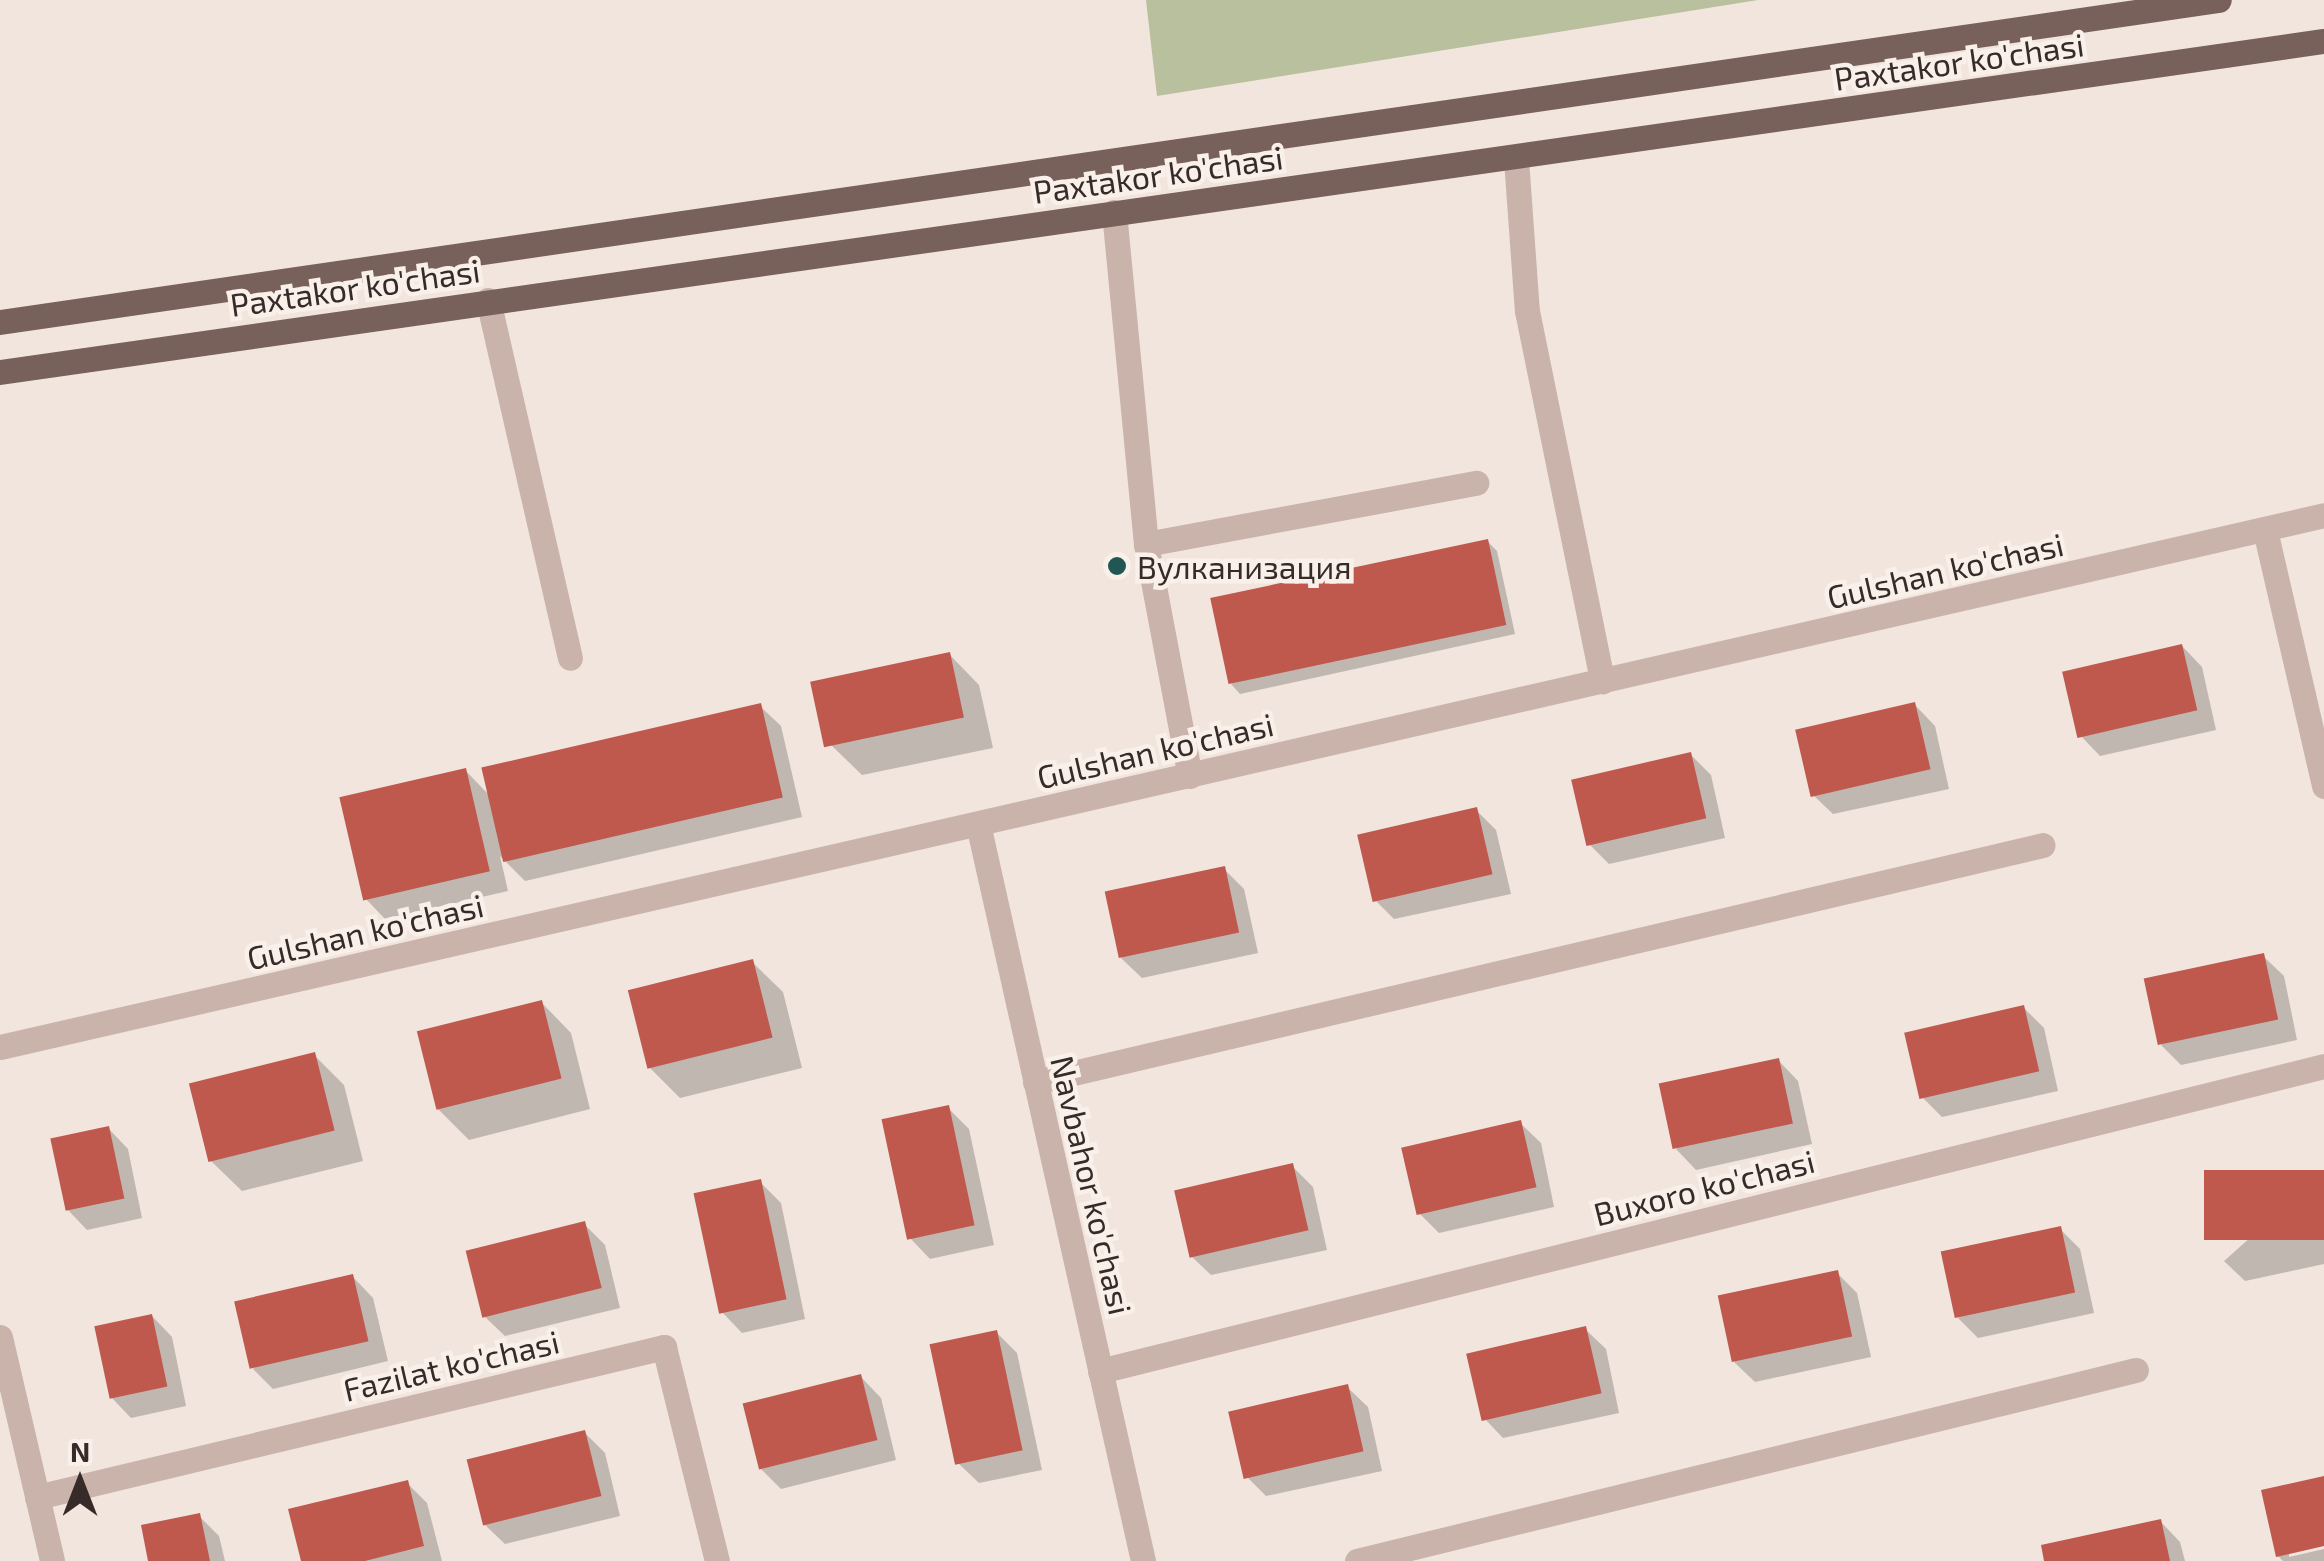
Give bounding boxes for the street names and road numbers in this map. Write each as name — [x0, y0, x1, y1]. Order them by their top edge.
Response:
street label: Paxtakor ko'chasi — [1831, 24, 2087, 98]
street label: Paxtakor ko'chasi — [1030, 137, 1286, 211]
street label: Paxtakor ko'chasi — [227, 250, 483, 324]
street label: Gulshan ko'chasi — [1823, 524, 2067, 616]
street label: Gulshan ko'chasi — [1033, 704, 1277, 796]
street label: Gulshan ko'chasi — [243, 885, 487, 977]
street label: Navbahor ko'chasi — [1043, 1052, 1141, 1318]
street label: Buxoro ko'chasi — [1590, 1141, 1818, 1233]
street label: Fazilat ko'chasi — [339, 1322, 563, 1408]

